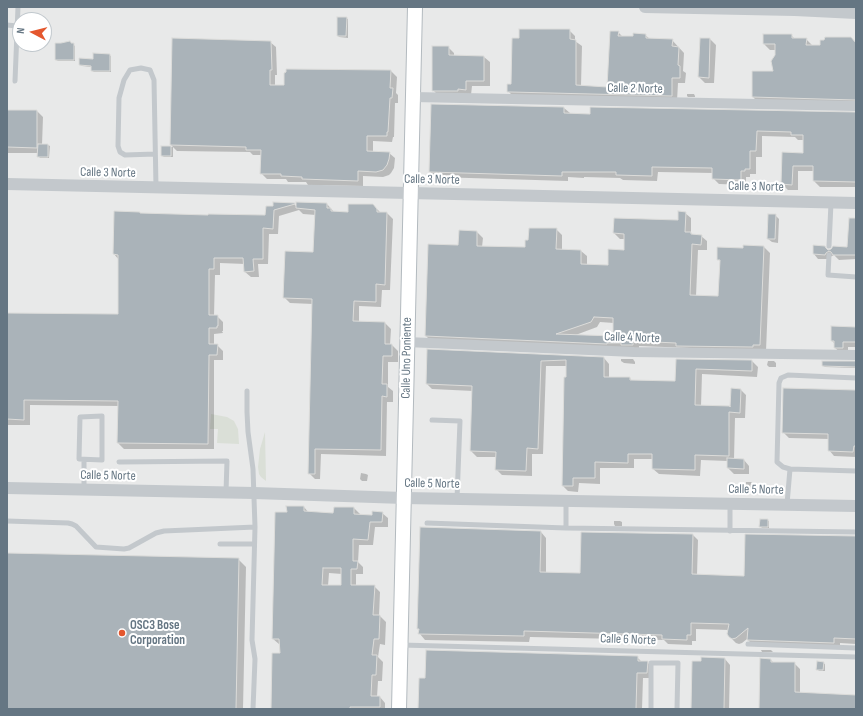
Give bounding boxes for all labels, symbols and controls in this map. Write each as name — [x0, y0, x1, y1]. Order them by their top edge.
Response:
north arrow — [12, 12, 52, 52]
text: N — [14, 27, 27, 34]
street label: Calle 2 Norte — [607, 81, 663, 97]
street label: Calle 3 Norte — [80, 165, 136, 181]
street label: Calle 3 Norte — [404, 172, 460, 188]
street label: Calle 3 Norte — [728, 179, 784, 195]
street label: Calle Uno Poniente — [398, 317, 416, 399]
street label: Calle 4 Norte — [604, 329, 660, 347]
street label: Calle 5 Norte — [80, 468, 136, 484]
street label: Calle 5 Norte — [404, 476, 460, 492]
street label: Calle 5 Norte — [728, 482, 784, 498]
place label: OSC3 Bose Corporation — [130, 618, 185, 649]
marker: OSC3 Bose Corporation — [117, 628, 127, 638]
street label: Calle 6 Norte — [600, 631, 656, 649]

